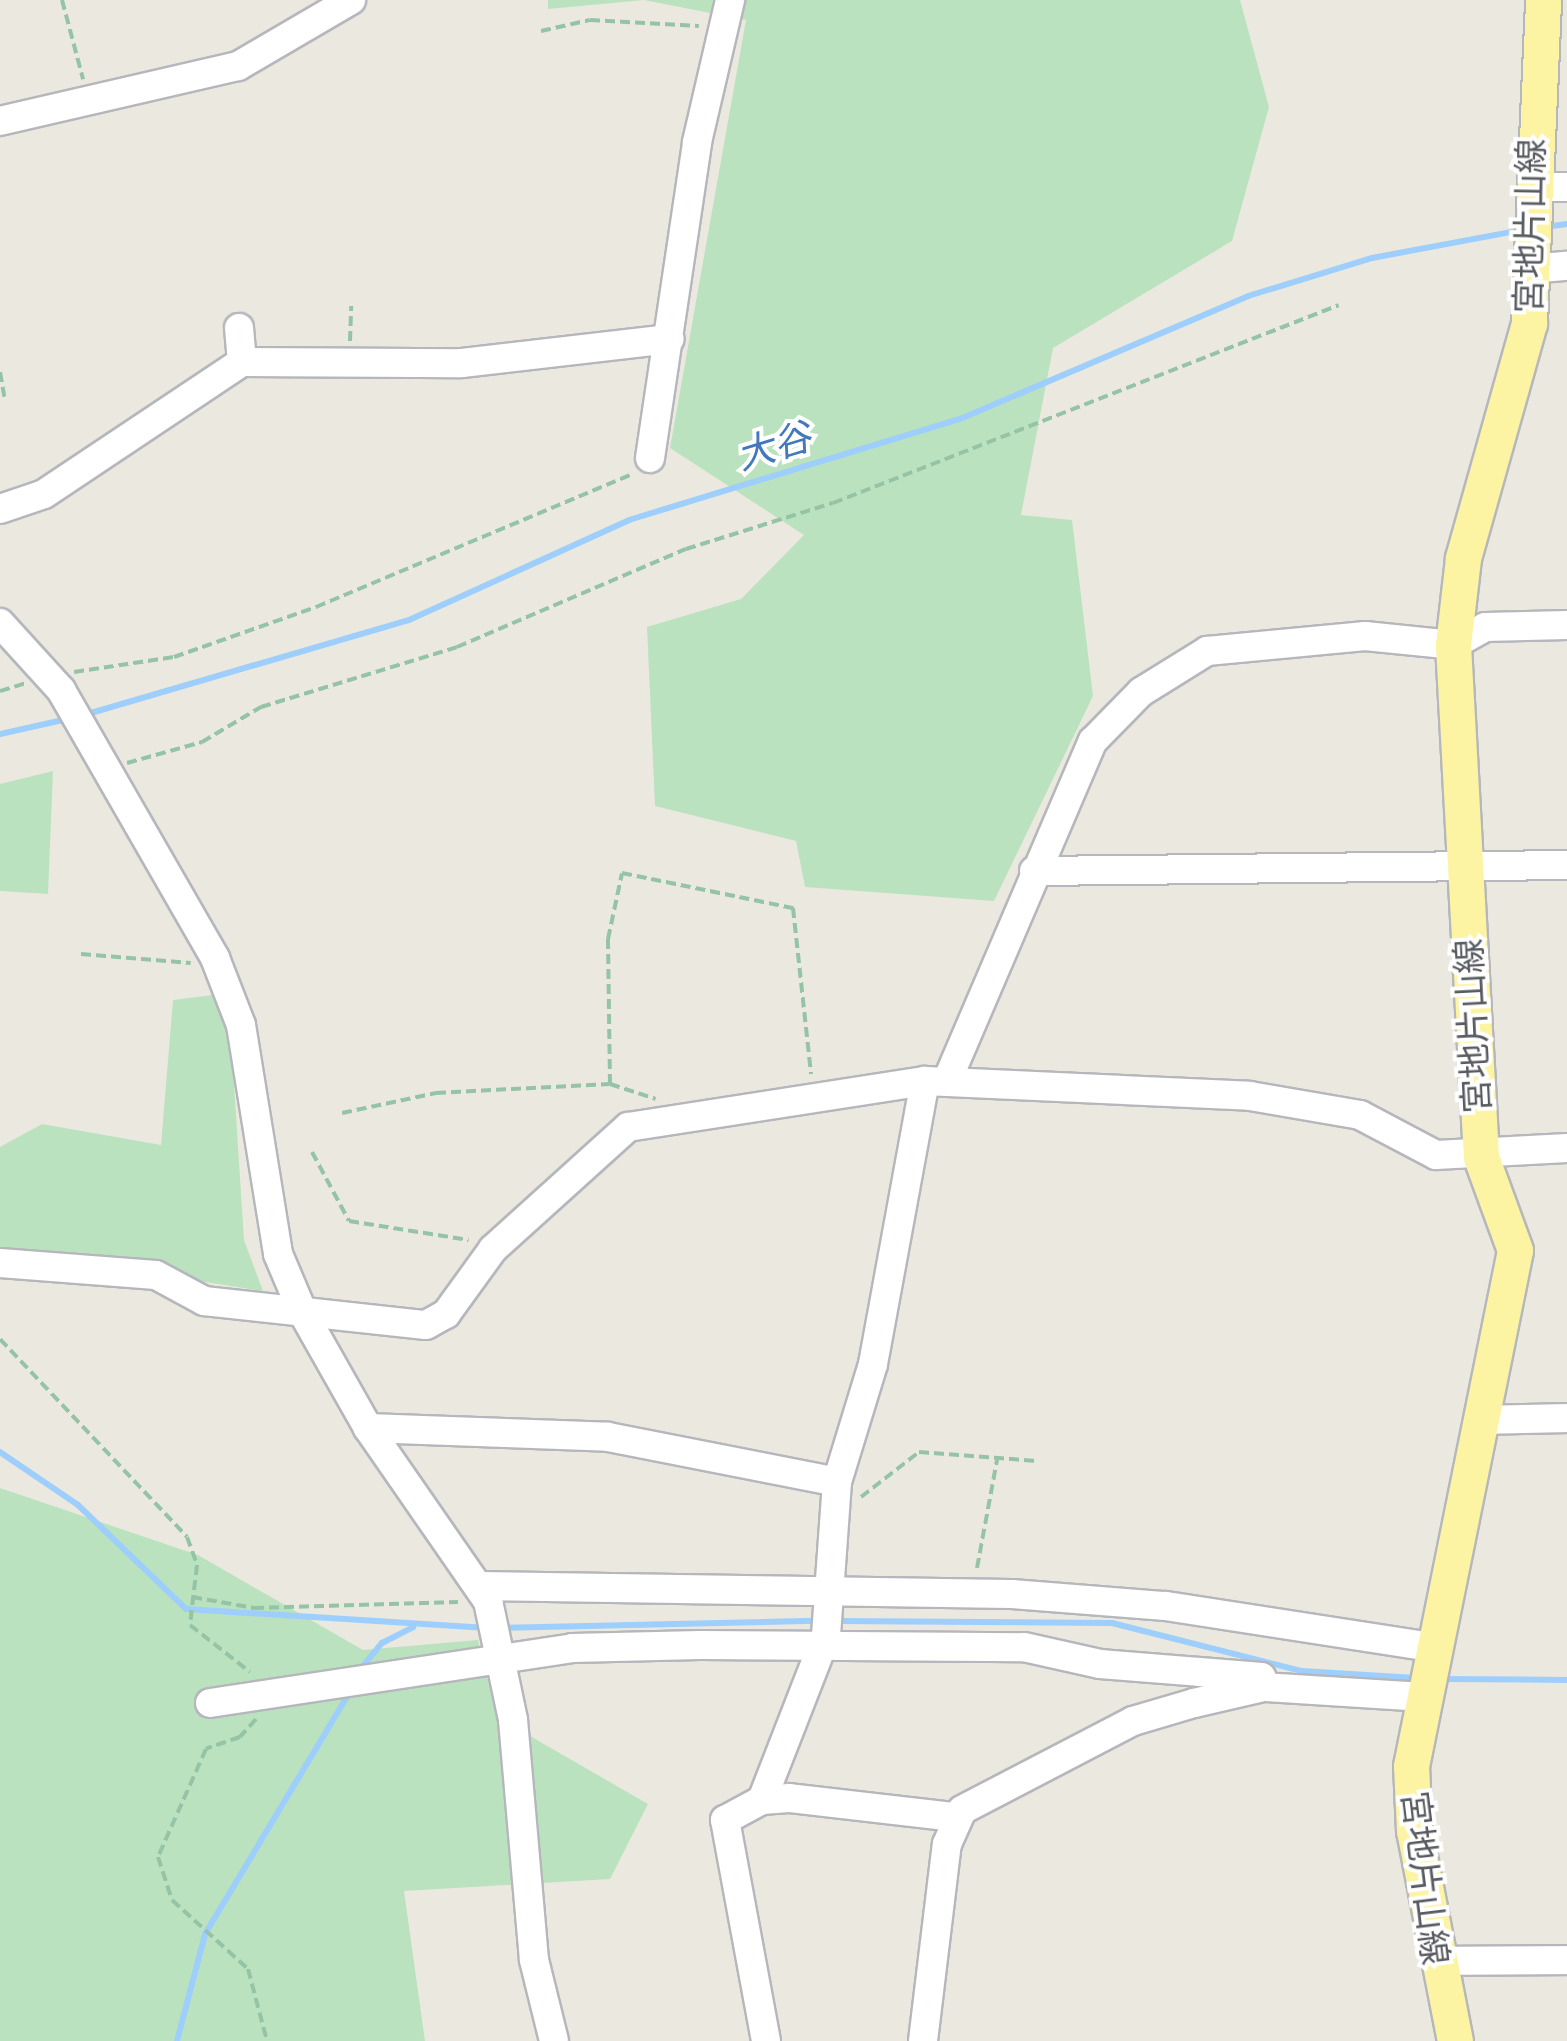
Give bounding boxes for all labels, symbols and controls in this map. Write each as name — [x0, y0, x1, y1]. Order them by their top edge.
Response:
street label: 宮地片山線 — [1507, 138, 1553, 314]
water label: 大谷 — [731, 414, 817, 480]
street label: 宮地片山線 — [1447, 938, 1499, 1114]
street label: 宮地片山線 — [1393, 1789, 1457, 1967]

